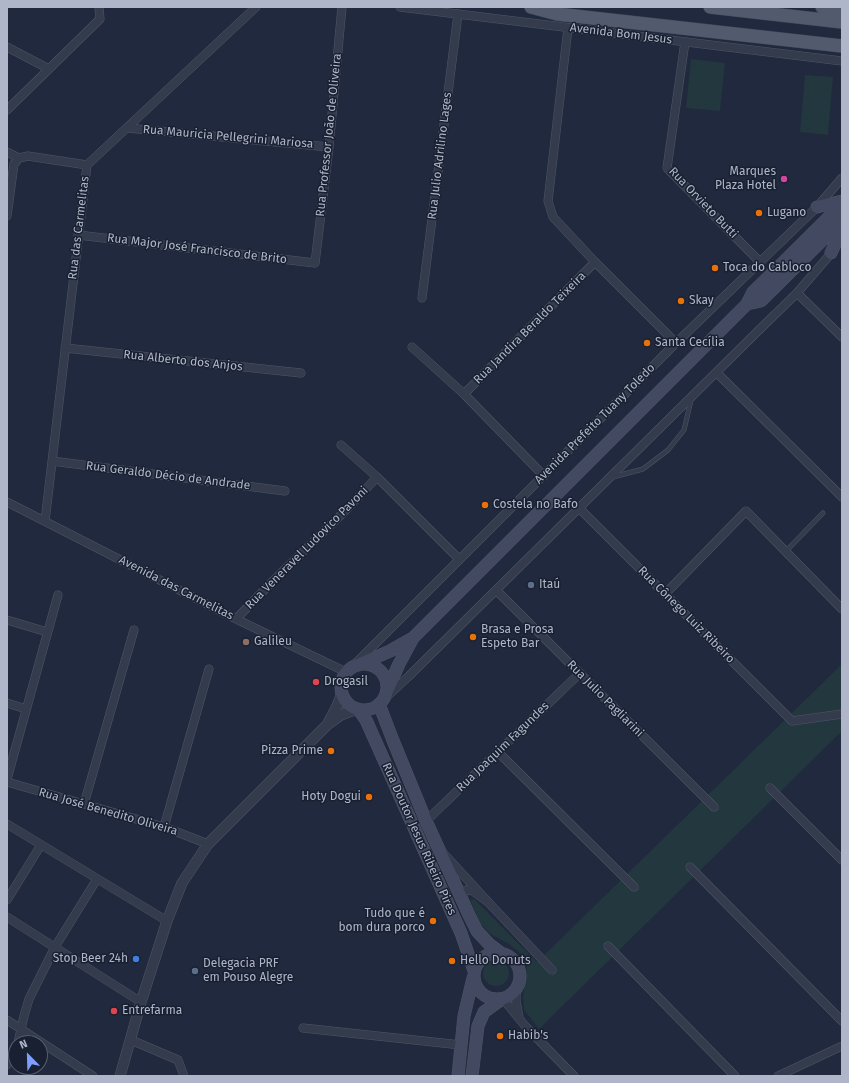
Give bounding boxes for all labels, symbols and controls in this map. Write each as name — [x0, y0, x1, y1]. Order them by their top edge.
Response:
street label: Avenida Bom Jesus — [569, 21, 673, 47]
street label: Rua Professor João de Oliveira — [313, 53, 345, 217]
street label: Rua Julio Adrilino Lages — [425, 91, 455, 221]
street label: Rua Mauricia Pellegrini Mariosa — [142, 122, 314, 152]
street label: Rua Orvieto Butti — [665, 164, 741, 242]
place label: Marques Plaza Hotel — [715, 165, 776, 193]
marker: Marques Plaza Hotel — [779, 174, 789, 184]
street label: Rua das Carmelitas — [66, 175, 92, 281]
place label: Lugano — [767, 206, 806, 220]
marker: Lugano — [754, 208, 764, 218]
street label: Rua Major José Francisco de Brito — [106, 231, 288, 267]
place label: Toca do Cabloco — [723, 261, 811, 275]
marker: Toca do Cabloco — [710, 263, 720, 273]
street label: Rua Jandira Beraldo Teixeira — [471, 269, 589, 387]
place label: Skay — [689, 294, 714, 308]
marker: Skay — [676, 296, 686, 306]
place label: Santa Cecília — [655, 336, 725, 350]
marker: Santa Cecília — [642, 338, 652, 348]
street label: Rua Alberto dos Anjos — [123, 348, 243, 374]
street label: Avenida Prefeito Tuany Toledo — [532, 361, 658, 487]
street label: Rua Geraldo Décio de Andrade — [85, 459, 251, 493]
street label: Rua Veneravel Ludovico Pavoni — [243, 484, 371, 612]
place label: Costela no Bafo — [493, 498, 578, 512]
marker: Costela no Bafo — [480, 500, 490, 510]
street label: Avenida das Carmelitas — [116, 553, 236, 623]
street label: Rua Cônego Luiz Ribeiro — [635, 564, 737, 666]
place label: Itaú — [539, 578, 560, 592]
marker: Itaú — [526, 580, 536, 590]
place label: Brasa e Prosa Espeto Bar — [481, 623, 554, 651]
marker: Brasa e Prosa Espeto Bar — [468, 632, 478, 642]
place label: Galileu — [254, 635, 292, 649]
marker: Galileu — [241, 637, 251, 647]
street label: Rua Julio Pagliarini — [564, 658, 646, 740]
place label: Drogasil — [324, 675, 368, 689]
marker: Drogasil — [311, 677, 321, 687]
street label: Rua Joaquim Fagundes — [454, 699, 552, 795]
place label: Pizza Prime — [261, 744, 323, 758]
marker: Pizza Prime — [326, 746, 336, 756]
street label: Rua Doutor Jesus Ribeiro Pires — [379, 761, 459, 917]
street label: Rua José Benedito Oliveira — [37, 785, 179, 839]
place label: Hoty Dogui — [301, 790, 361, 804]
marker: Hoty Dogui — [364, 792, 374, 802]
place label: Tudo que é bom dura porco — [338, 907, 425, 935]
marker: Tudo que é bom dura porco — [428, 916, 438, 926]
place label: Stop Beer 24h — [53, 952, 128, 966]
marker: Stop Beer 24h — [131, 954, 141, 964]
place label: Hello Donuts — [460, 954, 531, 968]
marker: Hello Donuts — [447, 956, 457, 966]
place label: Delegacia PRF em Pouso Alegre — [203, 957, 293, 985]
marker: Delegacia PRF em Pouso Alegre — [190, 966, 200, 976]
place label: Entrefarma — [122, 1004, 182, 1018]
marker: Entrefarma — [109, 1006, 119, 1016]
place label: Habib's — [508, 1029, 548, 1043]
marker: Habib's — [495, 1031, 505, 1041]
north arrow — [8, 1035, 48, 1075]
text: N — [18, 1037, 29, 1052]

